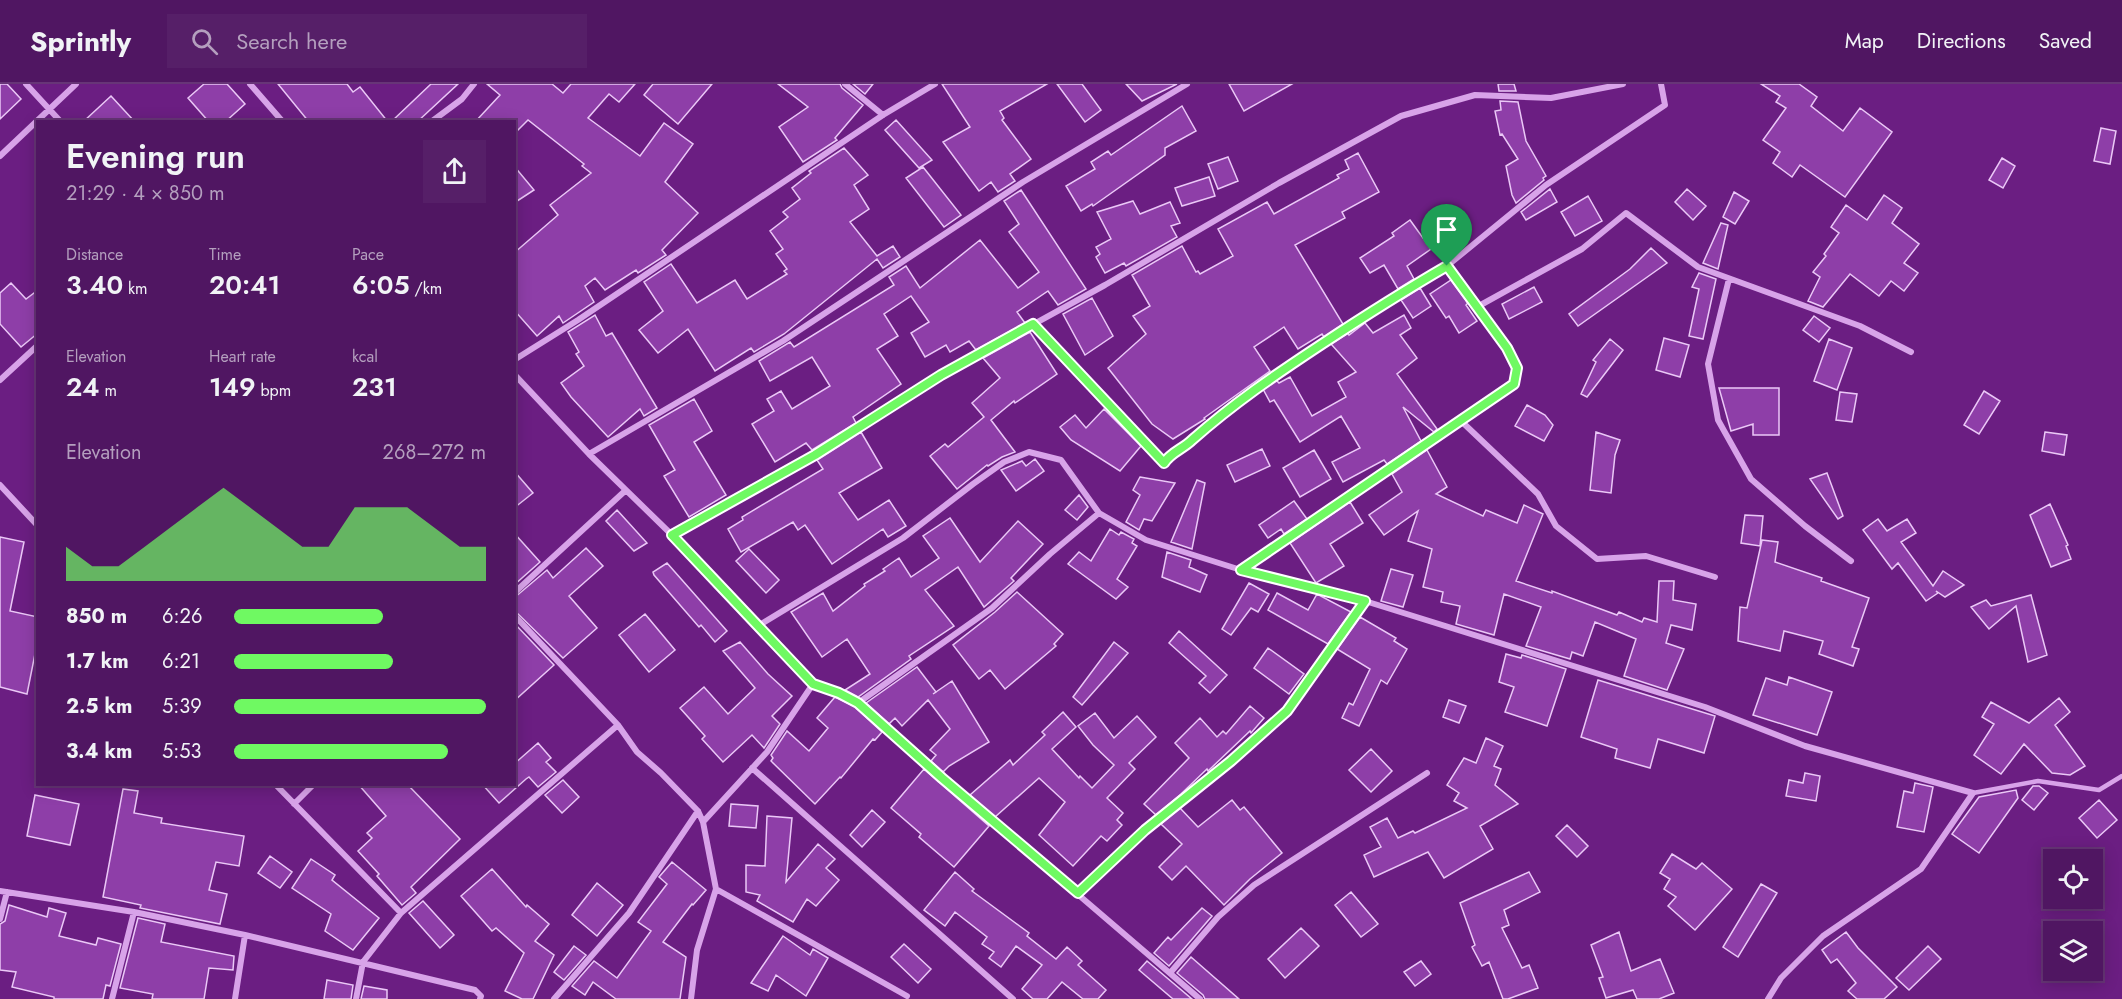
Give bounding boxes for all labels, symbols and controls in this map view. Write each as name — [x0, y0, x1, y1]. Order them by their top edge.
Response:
search box — [167, 14, 587, 68]
text: Sprintly — [30, 21, 131, 62]
icon: search — [188, 25, 221, 58]
text: Search here — [236, 25, 347, 57]
text: Map — [1845, 26, 1884, 56]
text: Directions — [1917, 26, 2006, 56]
text: Saved — [2039, 26, 2092, 56]
text: Evening run — [66, 133, 245, 180]
button: share — [423, 140, 486, 203]
text: 21:29 · 4 × 850 m — [66, 179, 225, 208]
pin — [1421, 204, 1472, 266]
icon: arrive — [1430, 213, 1463, 246]
text: Distance — [66, 243, 123, 266]
text: Time — [209, 243, 241, 266]
text: Pace — [352, 243, 384, 266]
text: 3.40 — [66, 266, 123, 304]
text: 20:41 — [209, 266, 280, 304]
text: 6:05 — [352, 266, 410, 304]
text: km — [123, 277, 148, 300]
text: /km — [410, 277, 442, 300]
text: Elevation — [66, 345, 126, 368]
text: Heart rate — [209, 345, 276, 368]
text: kcal — [352, 345, 378, 368]
text: 24 — [66, 368, 100, 406]
text: 149 — [209, 368, 256, 406]
text: 231 — [352, 368, 397, 406]
text: m — [100, 379, 117, 402]
text: bpm — [256, 379, 291, 402]
text: Elevation — [66, 438, 141, 467]
text: 268–272 m — [383, 438, 486, 467]
text: 850 m — [66, 602, 127, 631]
text: 6:26 — [162, 602, 202, 631]
text: 1.7 km — [66, 647, 129, 676]
text: 6:21 — [162, 647, 200, 676]
text: 2.5 km — [66, 692, 132, 721]
text: 5:39 — [162, 692, 202, 721]
text: 3.4 km — [66, 737, 132, 766]
text: 5:53 — [162, 737, 201, 766]
map controls — [2043, 849, 2103, 981]
button: locate — [2043, 849, 2103, 909]
button: layers — [2043, 921, 2103, 981]

